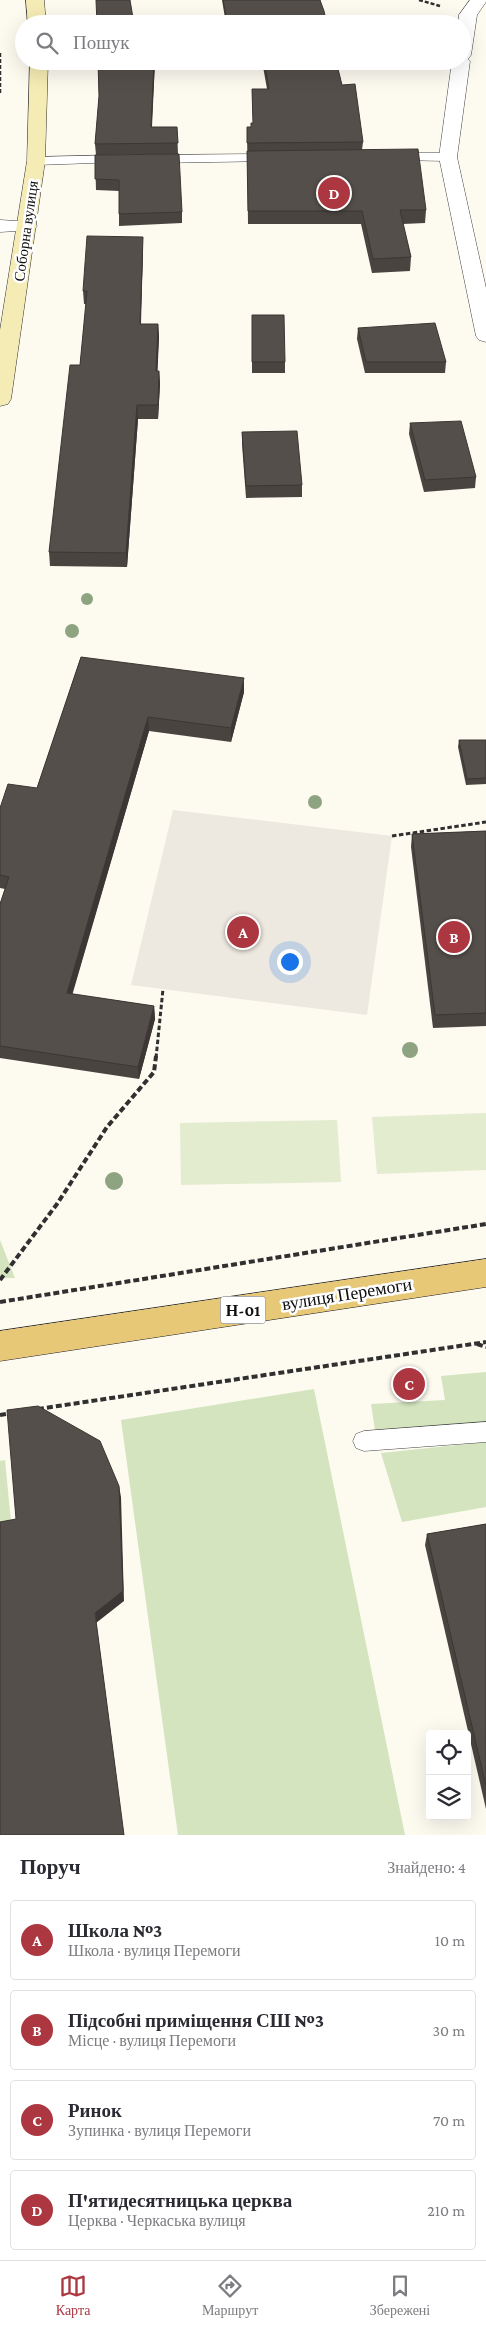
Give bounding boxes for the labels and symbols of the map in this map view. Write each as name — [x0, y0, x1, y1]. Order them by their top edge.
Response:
pin: D — [318, 174, 350, 212]
street label: Соборна вулиця — [11, 180, 41, 282]
pin: A — [227, 913, 259, 951]
pin: B — [438, 918, 470, 956]
your location — [277, 949, 303, 975]
street label: вулиця Перемоги — [281, 1274, 414, 1314]
road number: Н-01 — [220, 1296, 266, 1324]
pin: C — [393, 1365, 425, 1403]

